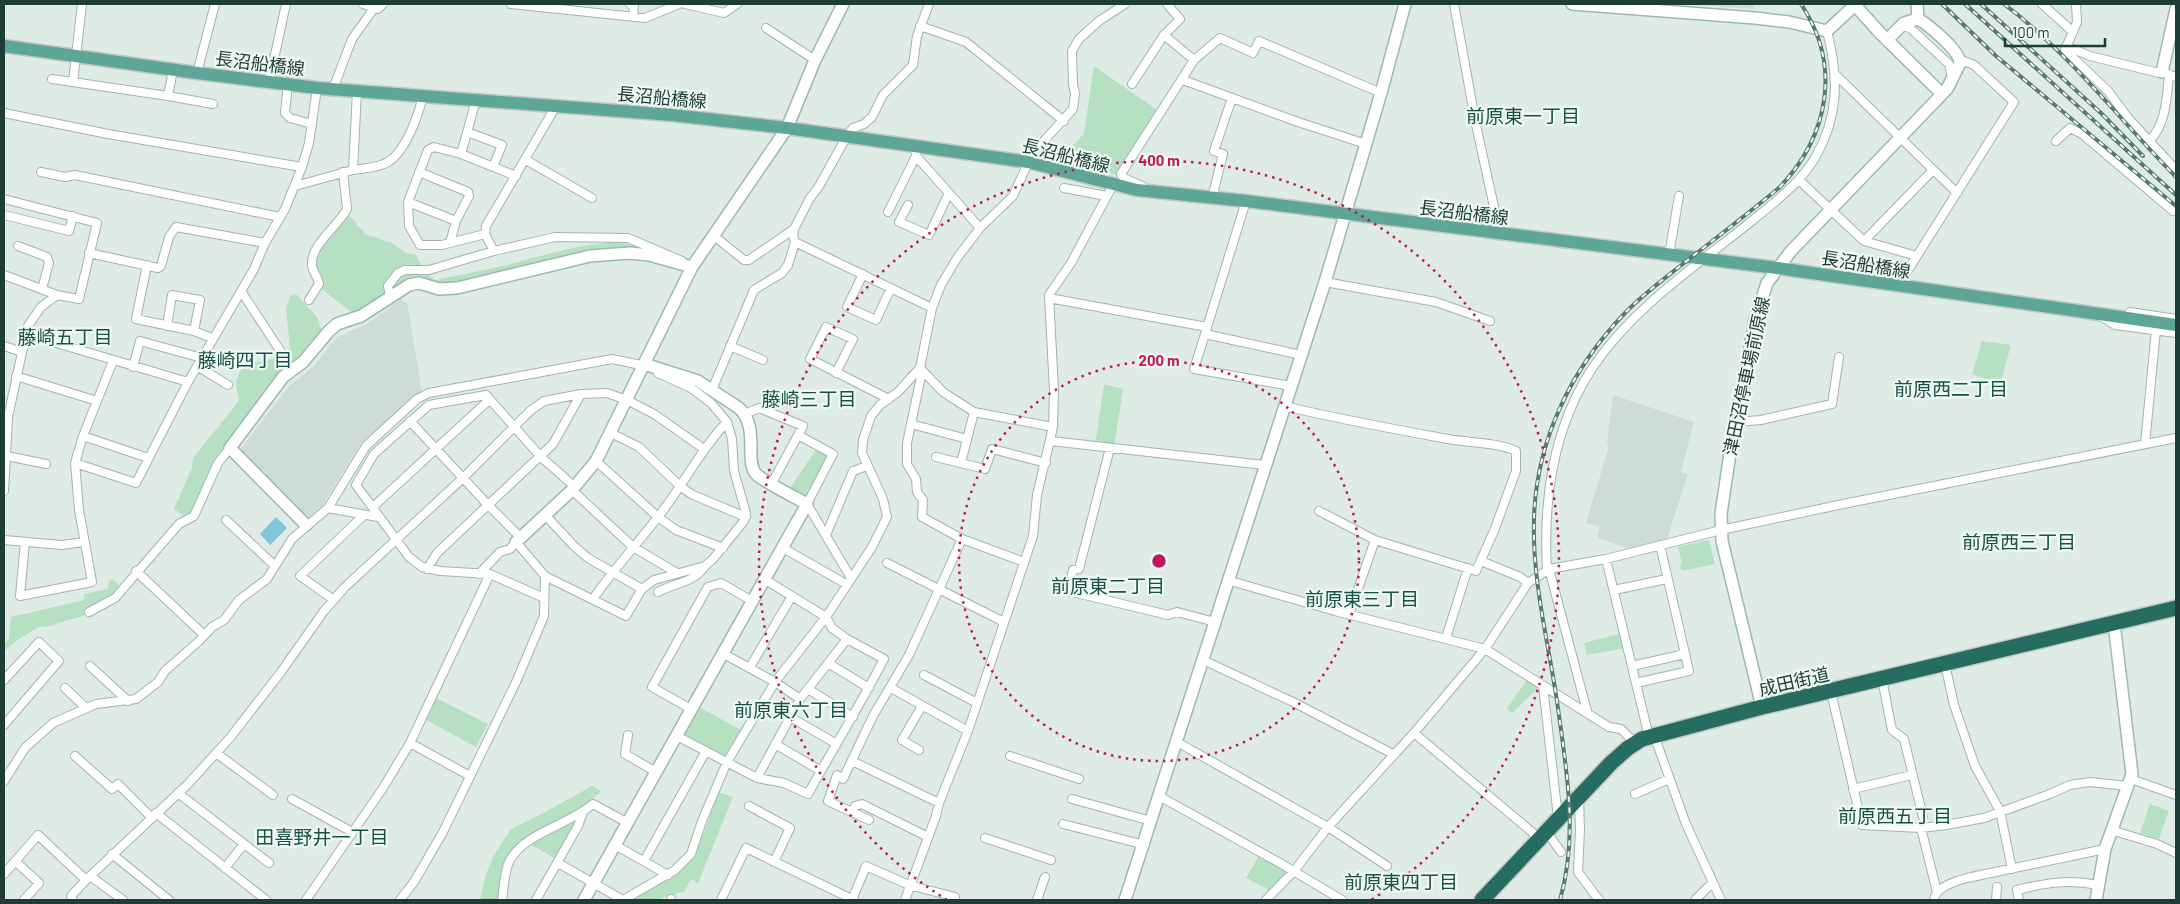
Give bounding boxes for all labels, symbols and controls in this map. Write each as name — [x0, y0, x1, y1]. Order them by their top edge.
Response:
scale bar — [2005, 15, 2105, 47]
text: 100 m — [2012, 23, 2050, 41]
street label: 長沼船橋線 — [214, 47, 306, 79]
street label: 長沼船橋線 — [616, 82, 708, 112]
district label: 前原東一丁目 — [1466, 104, 1580, 127]
street label: 長沼船橋線 — [1020, 133, 1112, 177]
text: 400 m — [1138, 151, 1180, 169]
street label: 長沼船橋線 — [1418, 196, 1510, 228]
street label: 長沼船橋線 — [1820, 246, 1912, 282]
street label: 津田沼停車場前原線 — [1718, 294, 1774, 458]
district label: 藤崎五丁目 — [17, 325, 113, 348]
district label: 藤崎四丁目 — [197, 348, 293, 371]
text: 200 m — [1138, 351, 1180, 369]
district label: 前原西二丁目 — [1894, 377, 2008, 400]
district label: 藤崎三丁目 — [761, 387, 857, 410]
district label: 前原西三丁目 — [1962, 530, 2076, 553]
centre of rings — [1150, 552, 1168, 570]
district label: 前原東二丁目 — [1051, 574, 1165, 597]
district label: 前原東三丁目 — [1305, 587, 1419, 610]
street label: 成田街道 — [1756, 662, 1832, 700]
district label: 前原東六丁目 — [734, 698, 848, 721]
district label: 前原西五丁目 — [1838, 804, 1952, 827]
district label: 田喜野井一丁目 — [255, 825, 389, 848]
district label: 前原東四丁目 — [1344, 870, 1458, 893]

